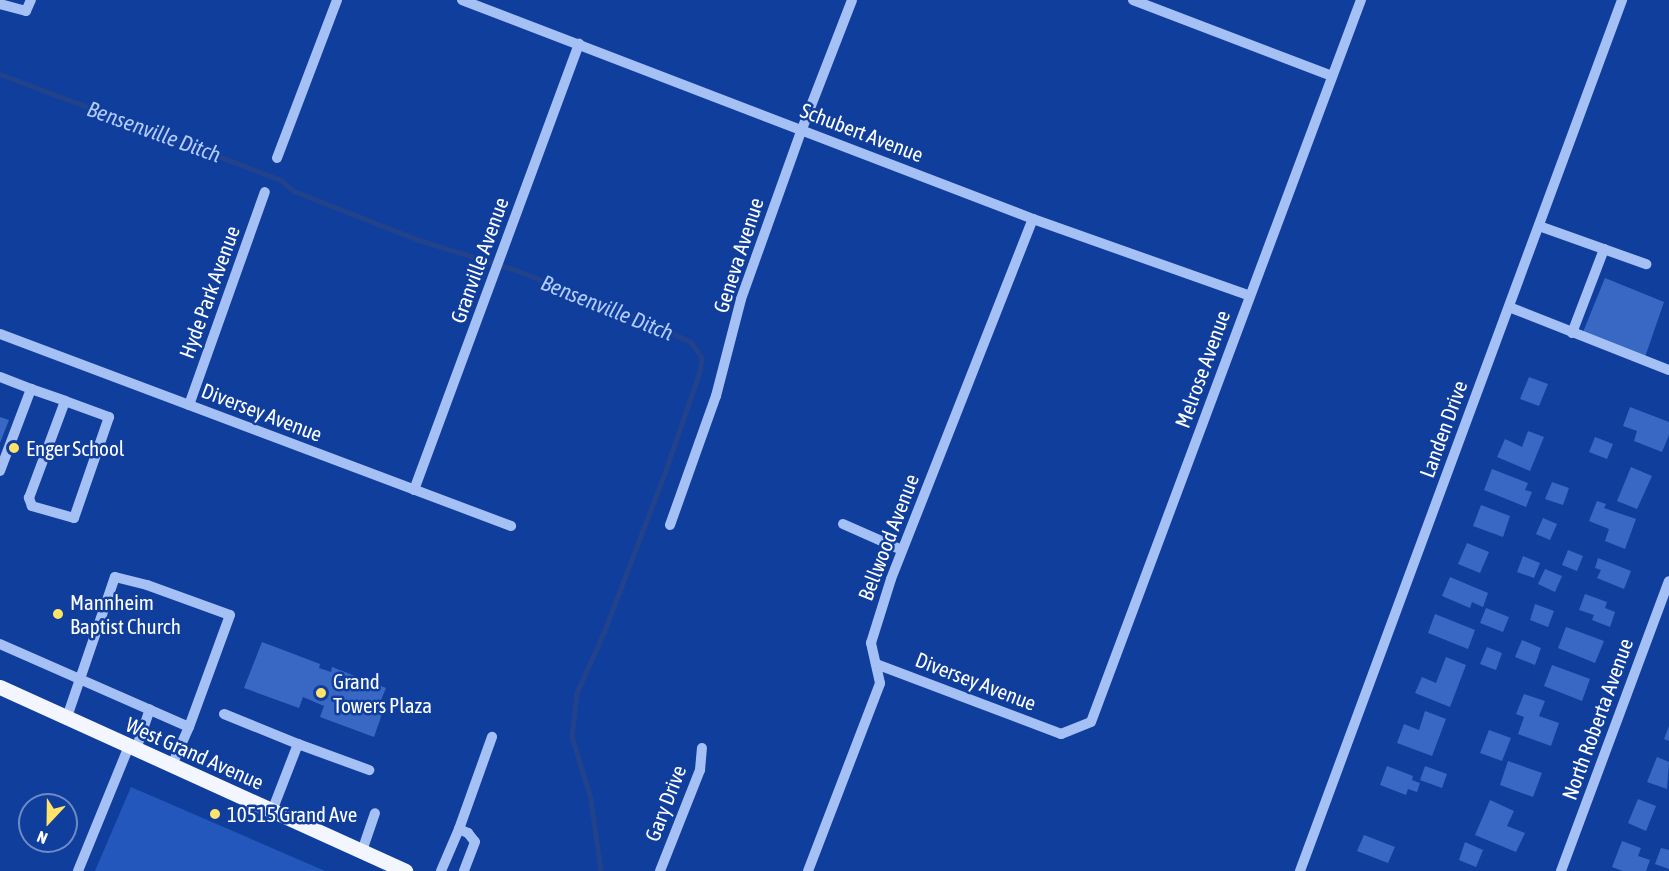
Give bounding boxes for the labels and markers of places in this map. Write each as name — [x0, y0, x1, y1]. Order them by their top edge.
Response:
place label: Enger School — [26, 435, 124, 461]
marker: Enger School — [7, 441, 21, 455]
place label: Mannheim Baptist Church — [70, 589, 181, 639]
marker: Mannheim Baptist Church — [51, 607, 65, 621]
place label: Grand Towers Plaza — [333, 668, 432, 718]
marker: Grand Towers Plaza — [314, 686, 328, 700]
place label: 10515 Grand Ave — [227, 801, 357, 827]
marker: 10515 Grand Ave — [208, 807, 222, 821]

